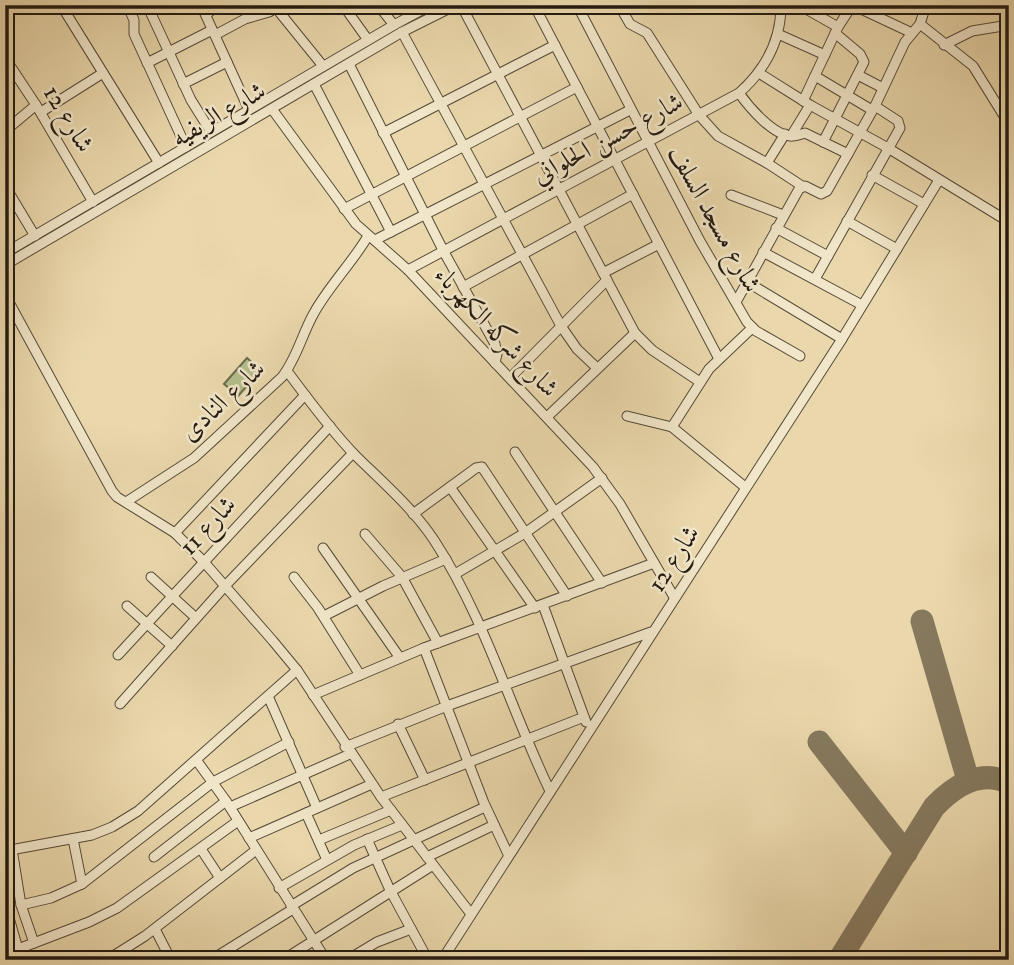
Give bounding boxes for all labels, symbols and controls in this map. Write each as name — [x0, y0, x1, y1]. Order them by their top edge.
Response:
street label: شارع الريفيه — [166, 75, 274, 159]
street label: شارع 12 — [32, 79, 101, 161]
street label: شارع حسن الحلواني — [527, 86, 691, 196]
street label: شارع مسجد السلف — [656, 139, 768, 300]
street label: شارع شركه الكهرباء — [424, 259, 566, 407]
street label: شارع النادى — [173, 353, 275, 452]
street label: شارع 11 — [172, 489, 247, 566]
street label: شارع 12 — [640, 519, 711, 601]

